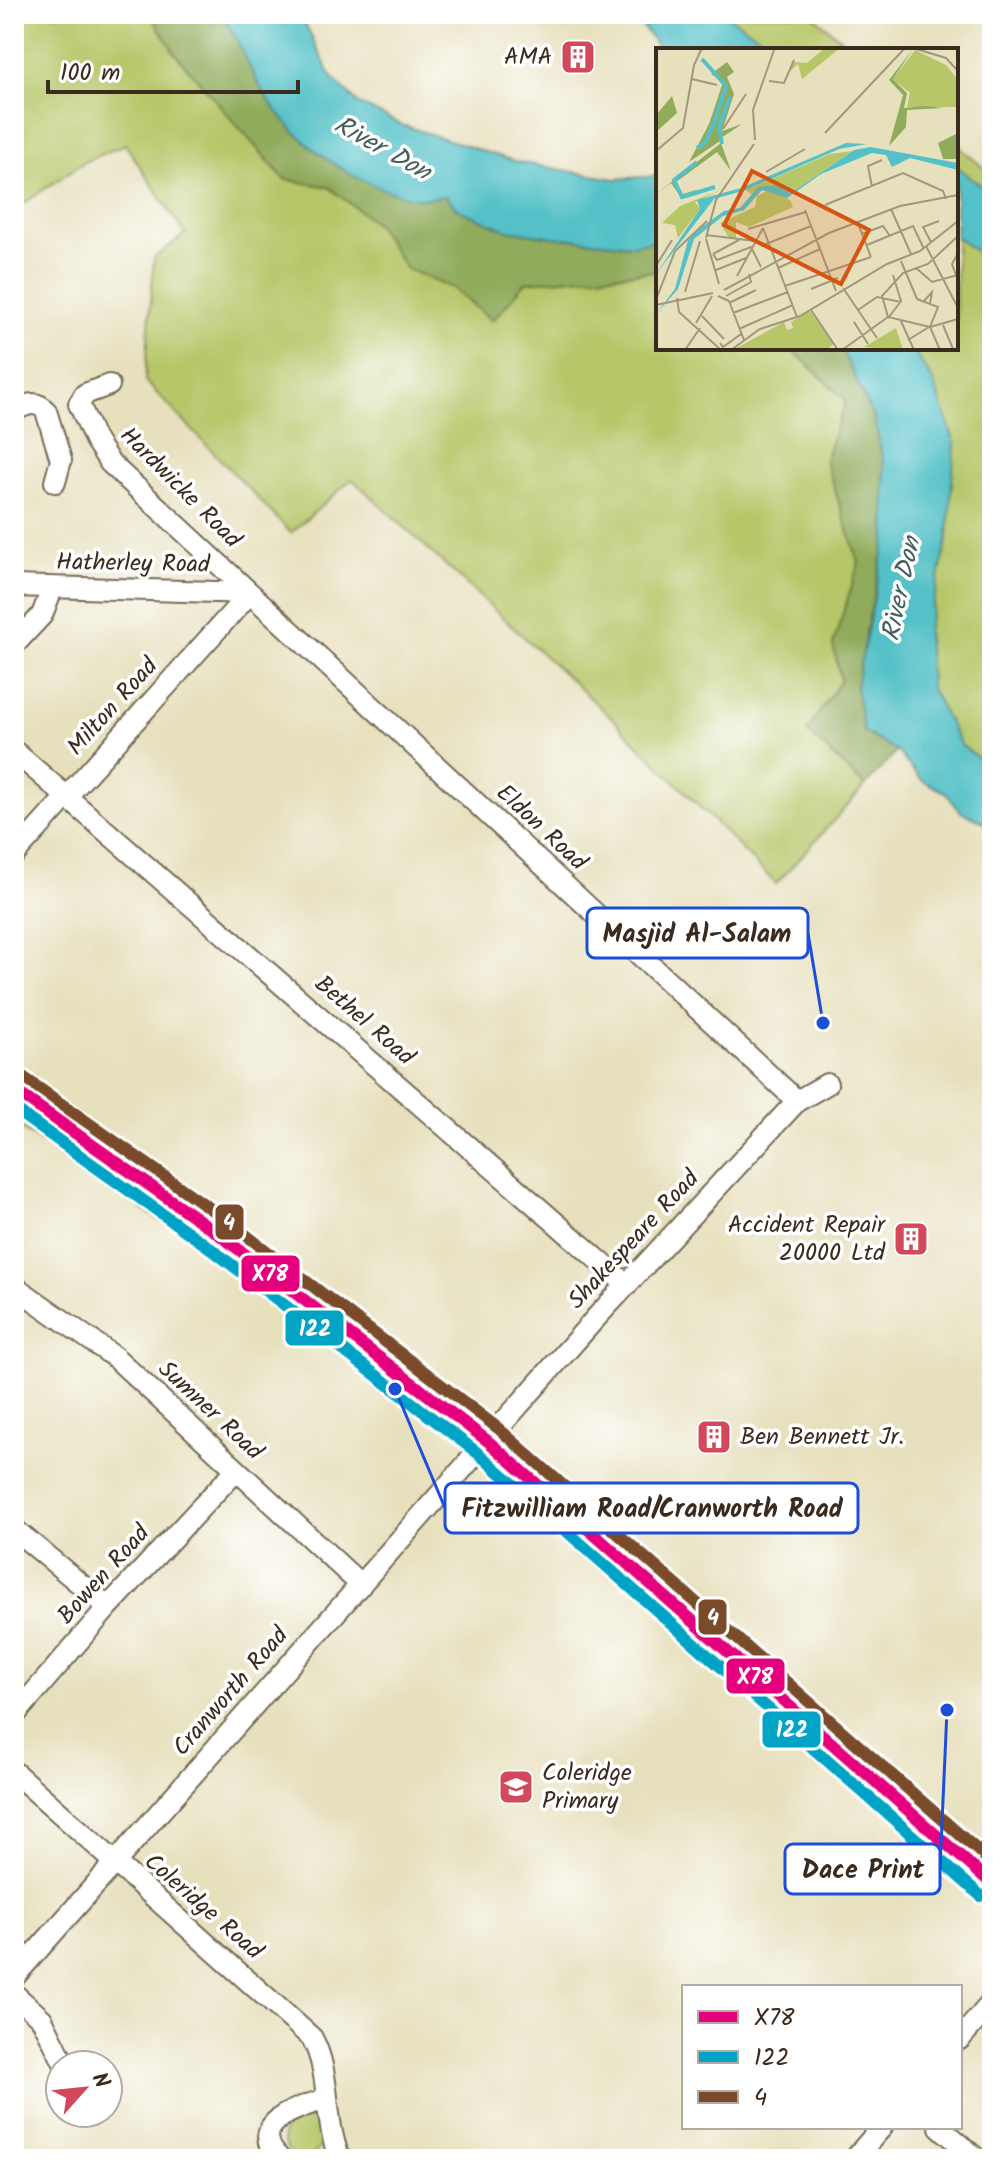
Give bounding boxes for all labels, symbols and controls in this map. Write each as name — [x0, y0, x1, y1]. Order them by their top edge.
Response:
place label: AMA — [504, 38, 552, 77]
building icon: AMA — [559, 38, 597, 76]
scale bar — [48, 44, 298, 94]
inset map — [656, 48, 958, 350]
text: 100 m — [60, 54, 120, 93]
water label: River Don — [326, 105, 440, 194]
street label: Hardwicke Road — [110, 418, 251, 559]
water label: River Don — [870, 531, 934, 645]
street label: Hatherley Road — [56, 543, 211, 585]
street label: Milton Road — [58, 648, 169, 765]
street label: Eldon Road — [486, 775, 596, 882]
callout: Masjid Al-Salam — [587, 908, 808, 958]
text: Masjid Al-Salam — [603, 914, 791, 956]
street label: Bethel Road — [305, 966, 424, 1077]
street label: Shakespeare Road — [559, 1160, 710, 1319]
line badge: 4 — [214, 1203, 245, 1241]
place label: Accident Repair 20000 Ltd — [728, 1206, 887, 1273]
text: 4 — [223, 1207, 235, 1242]
building icon: Accident Repair 20000 Ltd — [892, 1220, 930, 1258]
line badge: X78 — [240, 1254, 301, 1293]
text: X78 — [251, 1258, 289, 1293]
line badge: 122 — [284, 1309, 345, 1347]
text: 122 — [299, 1313, 331, 1348]
street label: Sumner Road — [148, 1351, 273, 1471]
building icon: Ben Bennett Jr. — [695, 1418, 733, 1456]
place label: Ben Bennett Jr. — [740, 1418, 904, 1457]
callout: Fitzwilliam Road/Cranworth Road — [445, 1483, 858, 1533]
text: Fitzwilliam Road/Cranworth Road — [461, 1489, 844, 1531]
street label: Bowen Road — [48, 1515, 161, 1634]
line badge: 4 — [697, 1598, 728, 1636]
text: 4 — [707, 1602, 719, 1637]
street label: Cranworth Road — [163, 1618, 299, 1766]
line badge: X78 — [725, 1657, 786, 1695]
text: X78 — [736, 1661, 774, 1696]
line badge: 122 — [761, 1710, 822, 1749]
text: 122 — [776, 1714, 808, 1749]
place label: Coleridge Primary — [542, 1754, 632, 1821]
school or university icon: Coleridge Primary — [497, 1768, 535, 1806]
street label: Coleridge Road — [135, 1844, 272, 1971]
callout: Dace Print — [785, 1844, 940, 1894]
text: Dace Print — [802, 1850, 925, 1892]
legend — [682, 1985, 962, 2129]
text: X78 — [754, 1999, 795, 2038]
text: 122 — [754, 2039, 789, 2078]
north arrow — [44, 2049, 124, 2129]
text: N — [81, 2067, 118, 2095]
text: 4 — [754, 2079, 767, 2118]

